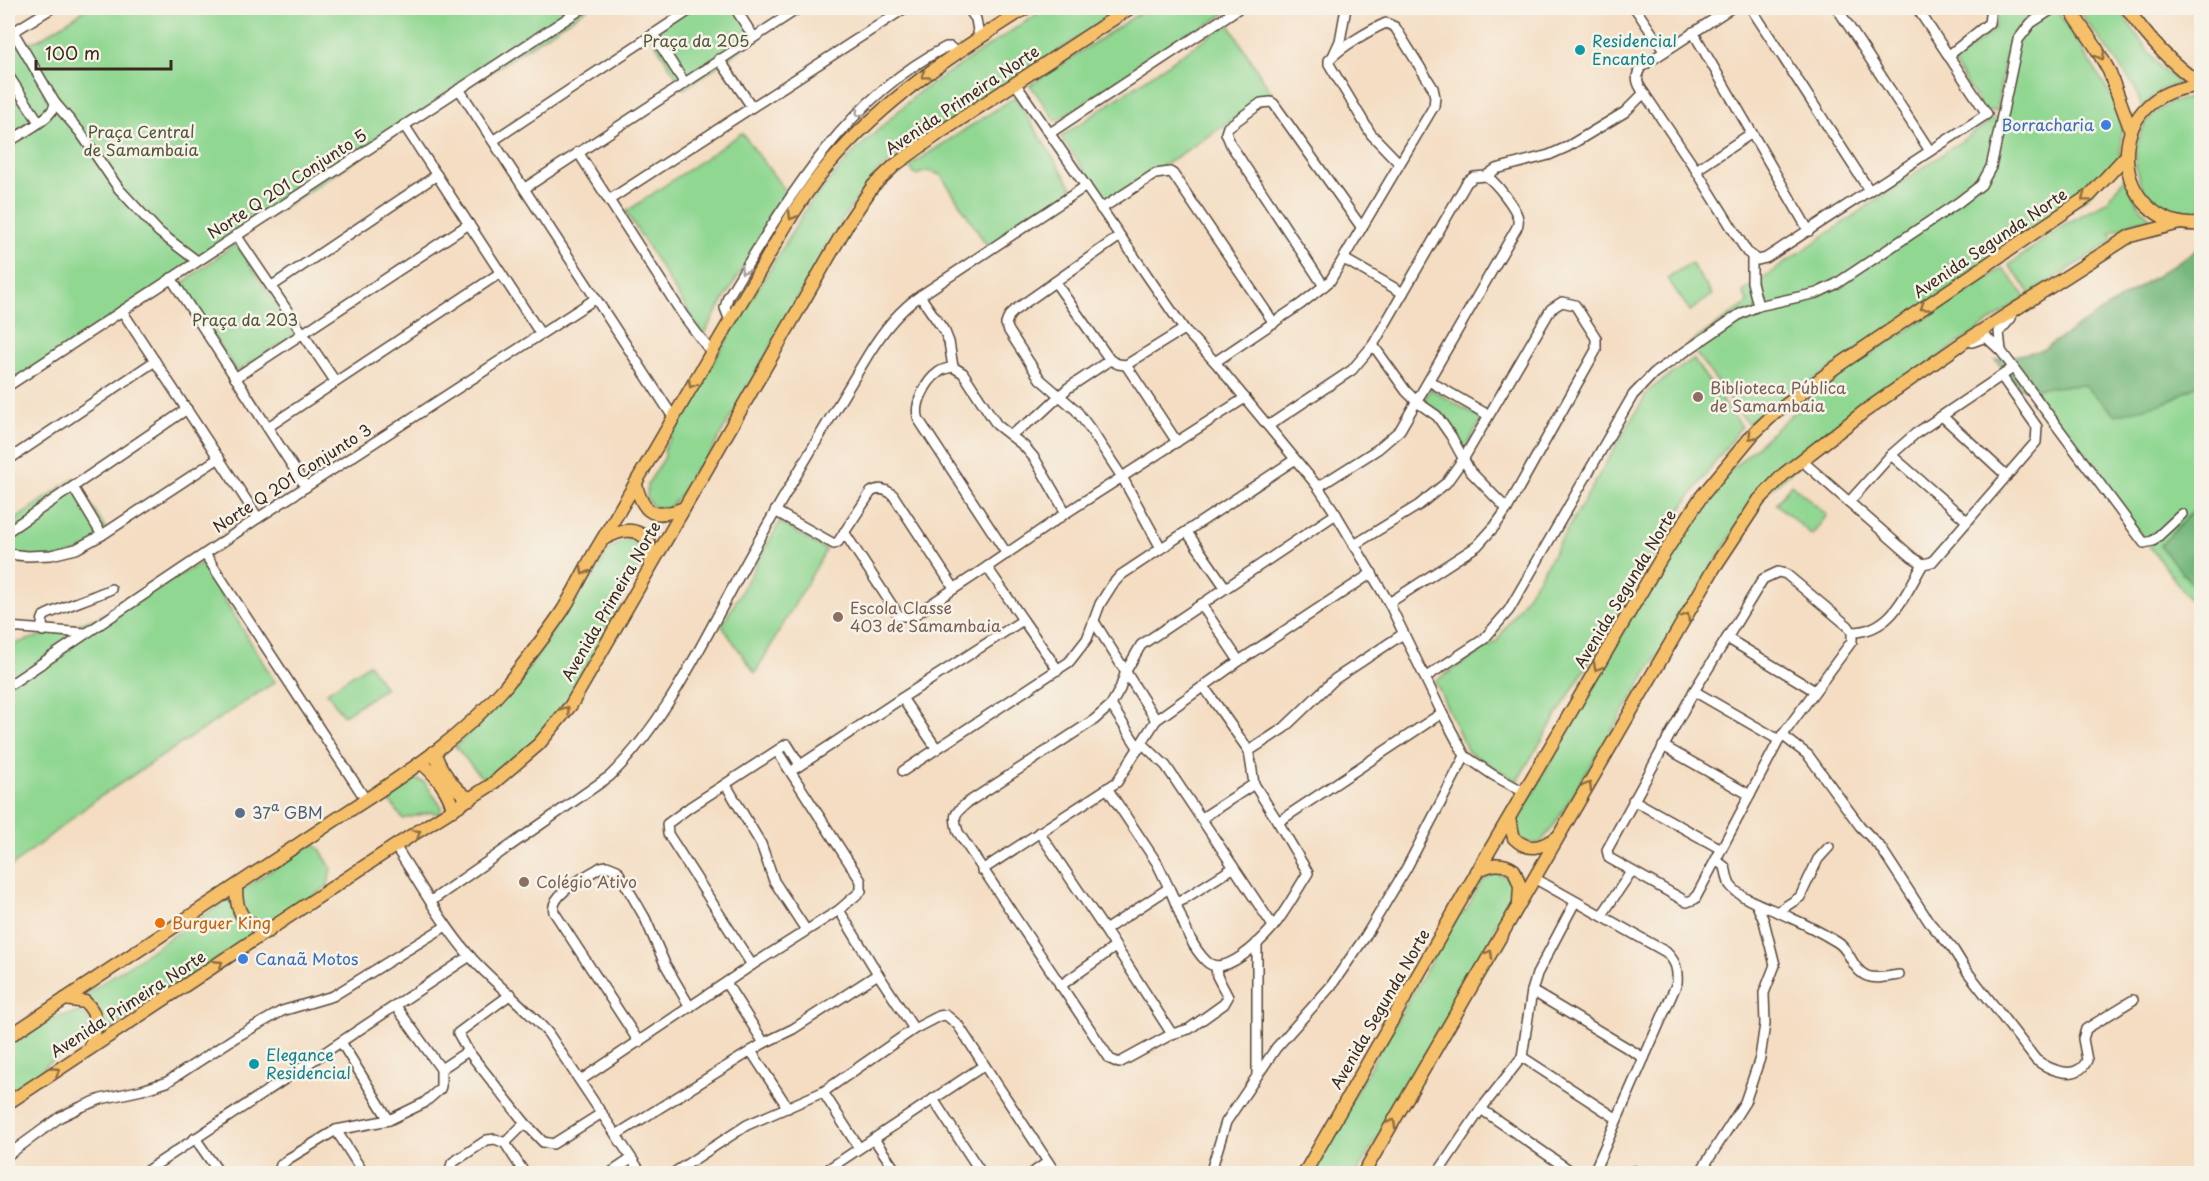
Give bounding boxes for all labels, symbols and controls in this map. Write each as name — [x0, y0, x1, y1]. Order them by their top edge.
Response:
park label: Praça da 205 — [643, 28, 749, 52]
place label: Residencial Encanto — [1592, 28, 1677, 70]
scale bar — [36, 33, 171, 71]
text: 100 m — [45, 39, 100, 66]
street label: Avenida Primeira Norte — [880, 39, 1043, 160]
marker: Residencial Encanto — [1573, 43, 1587, 57]
one-way arrow — [2094, 50, 2105, 61]
one-way arrow — [920, 68, 931, 79]
one-way arrow — [855, 107, 866, 117]
place label: Borracharia — [2001, 112, 2094, 136]
marker: Borracharia — [2099, 118, 2113, 132]
park label: Praça Central de Samambaia — [84, 119, 198, 161]
street label: Norte Q 201 Conjunto 5 — [202, 123, 371, 244]
street label: Avenida Segunda Norte — [1908, 181, 2071, 303]
one-way arrow — [2081, 190, 2092, 201]
one-way arrow — [788, 210, 800, 220]
one-way arrow — [740, 264, 752, 274]
one-way arrow — [1920, 300, 1931, 311]
park label: Praça da 203 — [192, 307, 298, 331]
place label: Biblioteca Pública de Samambaia — [1710, 375, 1846, 417]
one-way arrow — [688, 378, 700, 388]
marker: Biblioteca Pública de Samambaia — [1691, 390, 1705, 404]
street label: Norte Q 201 Conjunto 3 — [207, 417, 376, 538]
one-way arrow — [1748, 429, 1759, 440]
street label: Avenida Segunda Norte — [1567, 505, 1681, 672]
street label: Avenida Primeira Norte — [554, 516, 666, 685]
one-way arrow — [580, 564, 592, 575]
place label: Escola Classe 403 de Samambaia — [850, 595, 1001, 637]
marker: Escola Classe 403 de Samambaia — [831, 610, 845, 624]
one-way arrow — [1679, 613, 1690, 623]
one-way arrow — [1592, 661, 1604, 671]
one-way arrow — [559, 706, 570, 717]
one-way arrow — [1581, 782, 1592, 792]
place label: 37ª GBM — [252, 800, 323, 824]
marker: 37ª GBM — [233, 806, 247, 820]
one-way arrow — [411, 828, 421, 840]
place label: Colégio Ativo — [536, 869, 637, 893]
marker: Colégio Ativo — [517, 875, 531, 889]
place label: Burguer King — [172, 910, 271, 934]
marker: Burguer King — [153, 916, 167, 930]
street label: Avenida Segunda Norte — [1323, 924, 1435, 1093]
street label: Avenida Primeira Norte — [45, 944, 210, 1063]
place label: Canaã Motos — [255, 946, 358, 970]
one-way arrow — [1482, 950, 1494, 960]
marker: Canaã Motos — [236, 952, 250, 966]
one-way arrow — [212, 960, 223, 971]
place label: Elegance Residencial — [266, 1042, 351, 1084]
marker: Elegance Residencial — [247, 1057, 261, 1071]
one-way arrow — [50, 1067, 61, 1078]
one-way arrow — [1385, 1119, 1396, 1129]

